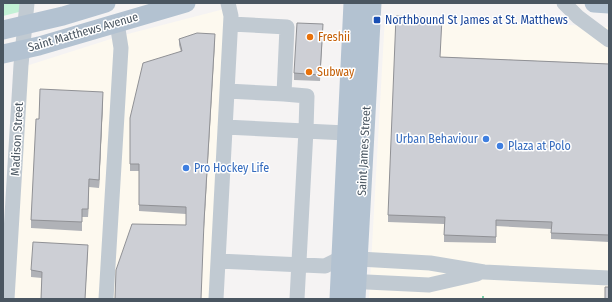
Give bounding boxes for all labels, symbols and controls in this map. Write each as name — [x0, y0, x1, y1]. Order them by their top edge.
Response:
street label: Saint Matthews Avenue — [26, 10, 140, 54]
place label: Northbound St James at St. Matthews — [385, 13, 568, 27]
marker: Northbound St James at St. Matthews — [372, 15, 382, 25]
place label: Freshii — [318, 30, 350, 44]
marker: Freshii — [305, 32, 315, 42]
place label: Subway — [317, 65, 355, 79]
marker: Subway — [304, 67, 314, 77]
street label: Madison Street — [8, 102, 26, 176]
street label: Saint James Street — [355, 106, 373, 196]
place label: Urban Behaviour — [396, 132, 479, 146]
marker: Urban Behaviour — [481, 134, 491, 144]
place label: Plaza at Polo — [508, 139, 571, 153]
marker: Plaza at Polo — [495, 141, 505, 151]
place label: Pro Hockey Life — [194, 161, 269, 175]
marker: Pro Hockey Life — [181, 163, 191, 173]

